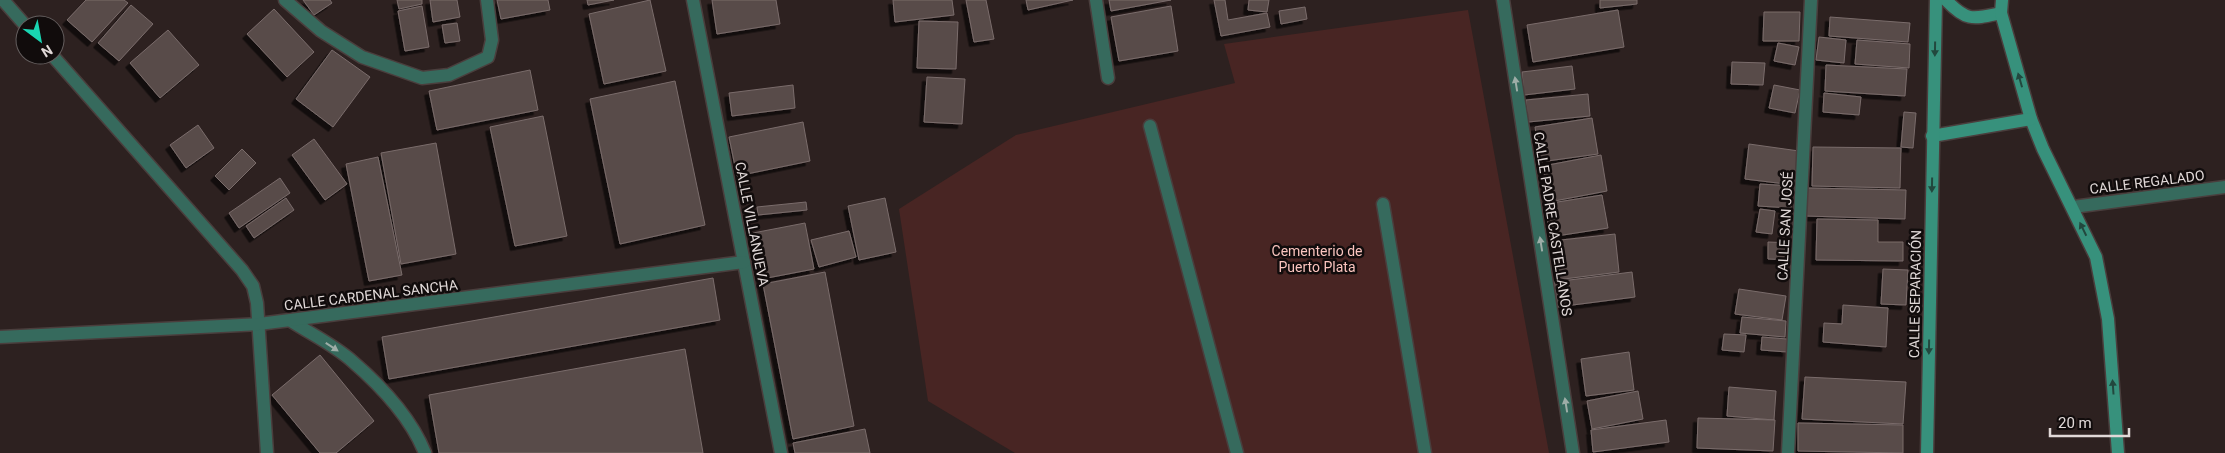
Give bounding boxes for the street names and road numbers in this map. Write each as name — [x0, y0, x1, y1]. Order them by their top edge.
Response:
street label: CALLE PADRE CASTELLANOS — [1531, 131, 1575, 317]
street label: CALLE VILLANUEVA — [732, 160, 772, 288]
street label: CALLE REGALADO — [2089, 167, 2205, 197]
street label: CALLE SAN JOSÉ — [1773, 171, 1796, 281]
street label: CALLE SEPARACIÓN — [1905, 230, 1924, 358]
street label: CALLE CARDENAL SANCHA — [283, 276, 459, 314]

